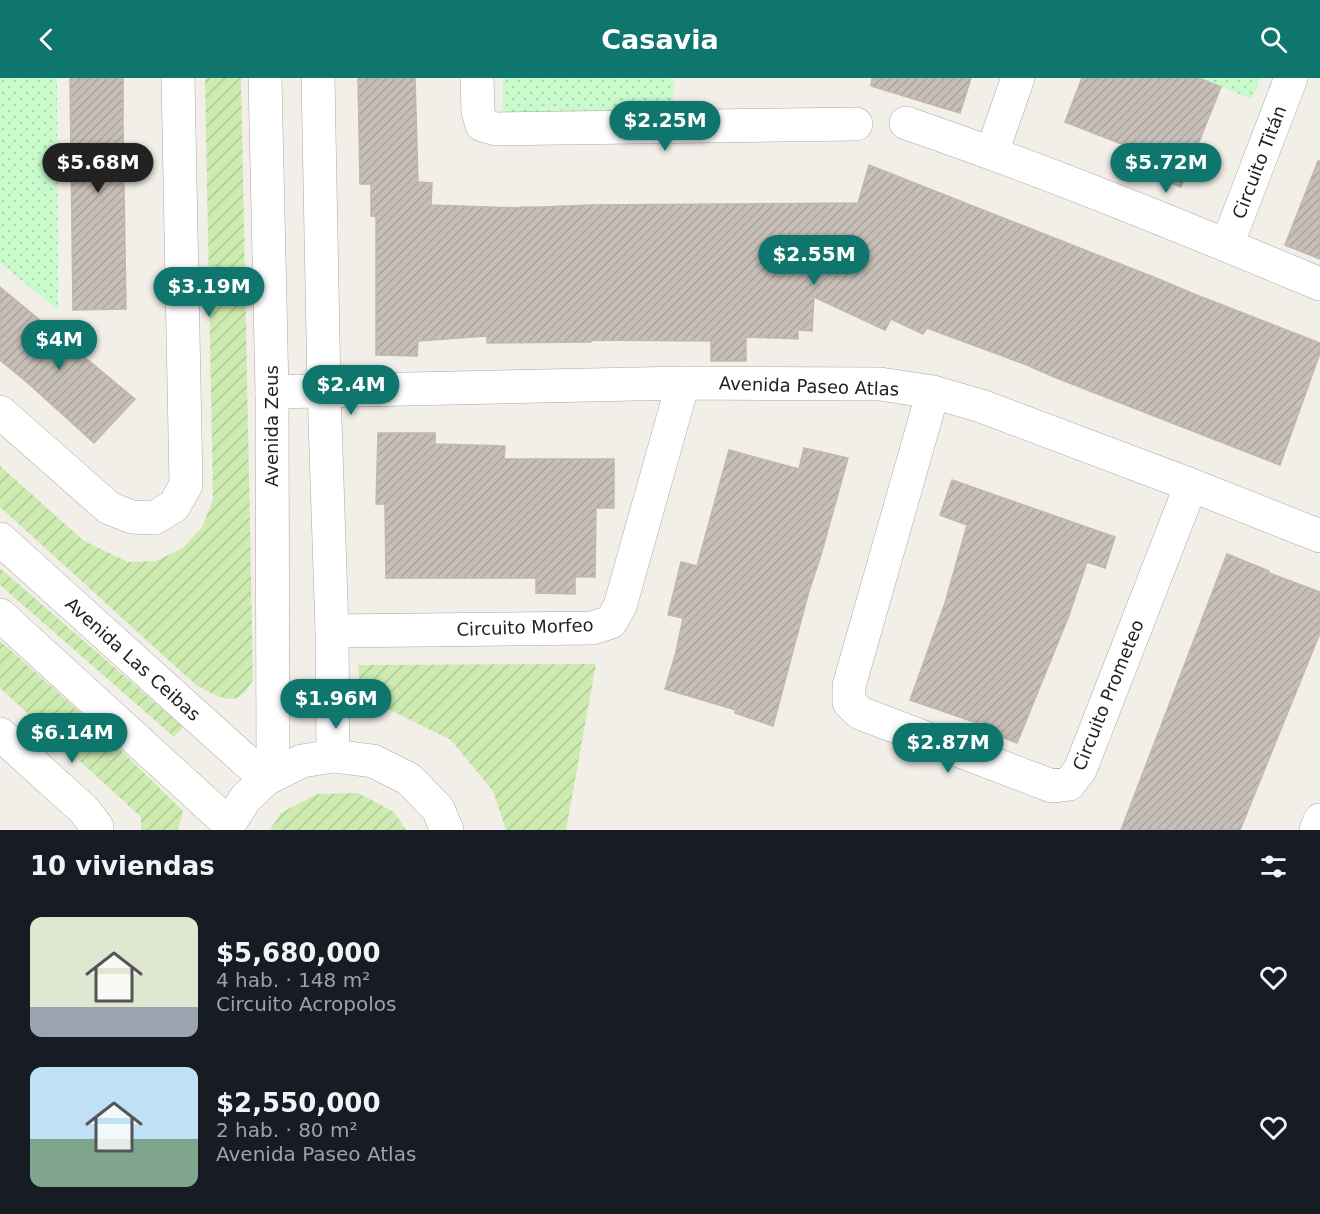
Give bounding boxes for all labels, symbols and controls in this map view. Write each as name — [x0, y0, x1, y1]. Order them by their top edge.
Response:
icon: back — [30, 23, 63, 56]
icon: search — [1257, 23, 1290, 56]
text: Casavia — [601, 24, 719, 55]
pin: $2.25M — [616, 101, 714, 152]
street label: Circuito Titán — [1228, 102, 1290, 222]
text: $2.25M — [623, 108, 707, 132]
pin: $5.68M — [49, 143, 147, 194]
pin: $5.72M — [1117, 143, 1215, 194]
text: $5.68M — [56, 150, 140, 174]
text: $5.72M — [1124, 150, 1208, 174]
pin: $2.55M — [765, 235, 863, 286]
text: $2.55M — [772, 242, 856, 266]
pin: $3.19M — [160, 267, 258, 318]
text: $3.19M — [167, 274, 251, 298]
pin: $4M — [30, 320, 88, 371]
text: $4M — [35, 327, 83, 351]
street label: Avenida Zeus — [261, 365, 282, 487]
pin: $2.4M — [309, 365, 393, 416]
text: $2.4M — [316, 372, 386, 396]
street label: Avenida Paseo Atlas — [719, 372, 899, 400]
street label: Avenida Las Ceibas — [61, 593, 205, 725]
street label: Circuito Morfeo — [456, 614, 594, 640]
street label: Circuito Prometeo — [1068, 616, 1148, 774]
pin: $1.96M — [287, 679, 385, 730]
text: $1.96M — [294, 686, 378, 710]
pin: $6.14M — [23, 713, 121, 764]
text: $6.14M — [30, 720, 114, 744]
pin: $2.87M — [899, 723, 997, 774]
text: $2.87M — [906, 730, 990, 754]
icon: filters — [1257, 850, 1290, 883]
text: 10 viviendas — [30, 851, 215, 881]
text: $5,680,000 — [216, 938, 380, 968]
icon: home — [78, 941, 150, 1013]
icon: heart — [1257, 961, 1290, 994]
text: 4 hab. · 148 m² — [216, 968, 370, 992]
text: Circuito Acropolos — [216, 992, 396, 1016]
text: $2,550,000 — [216, 1088, 380, 1118]
icon: home — [78, 1091, 150, 1163]
icon: heart — [1257, 1111, 1290, 1144]
text: 2 hab. · 80 m² — [216, 1118, 357, 1142]
text: Avenida Paseo Atlas — [216, 1142, 416, 1166]

